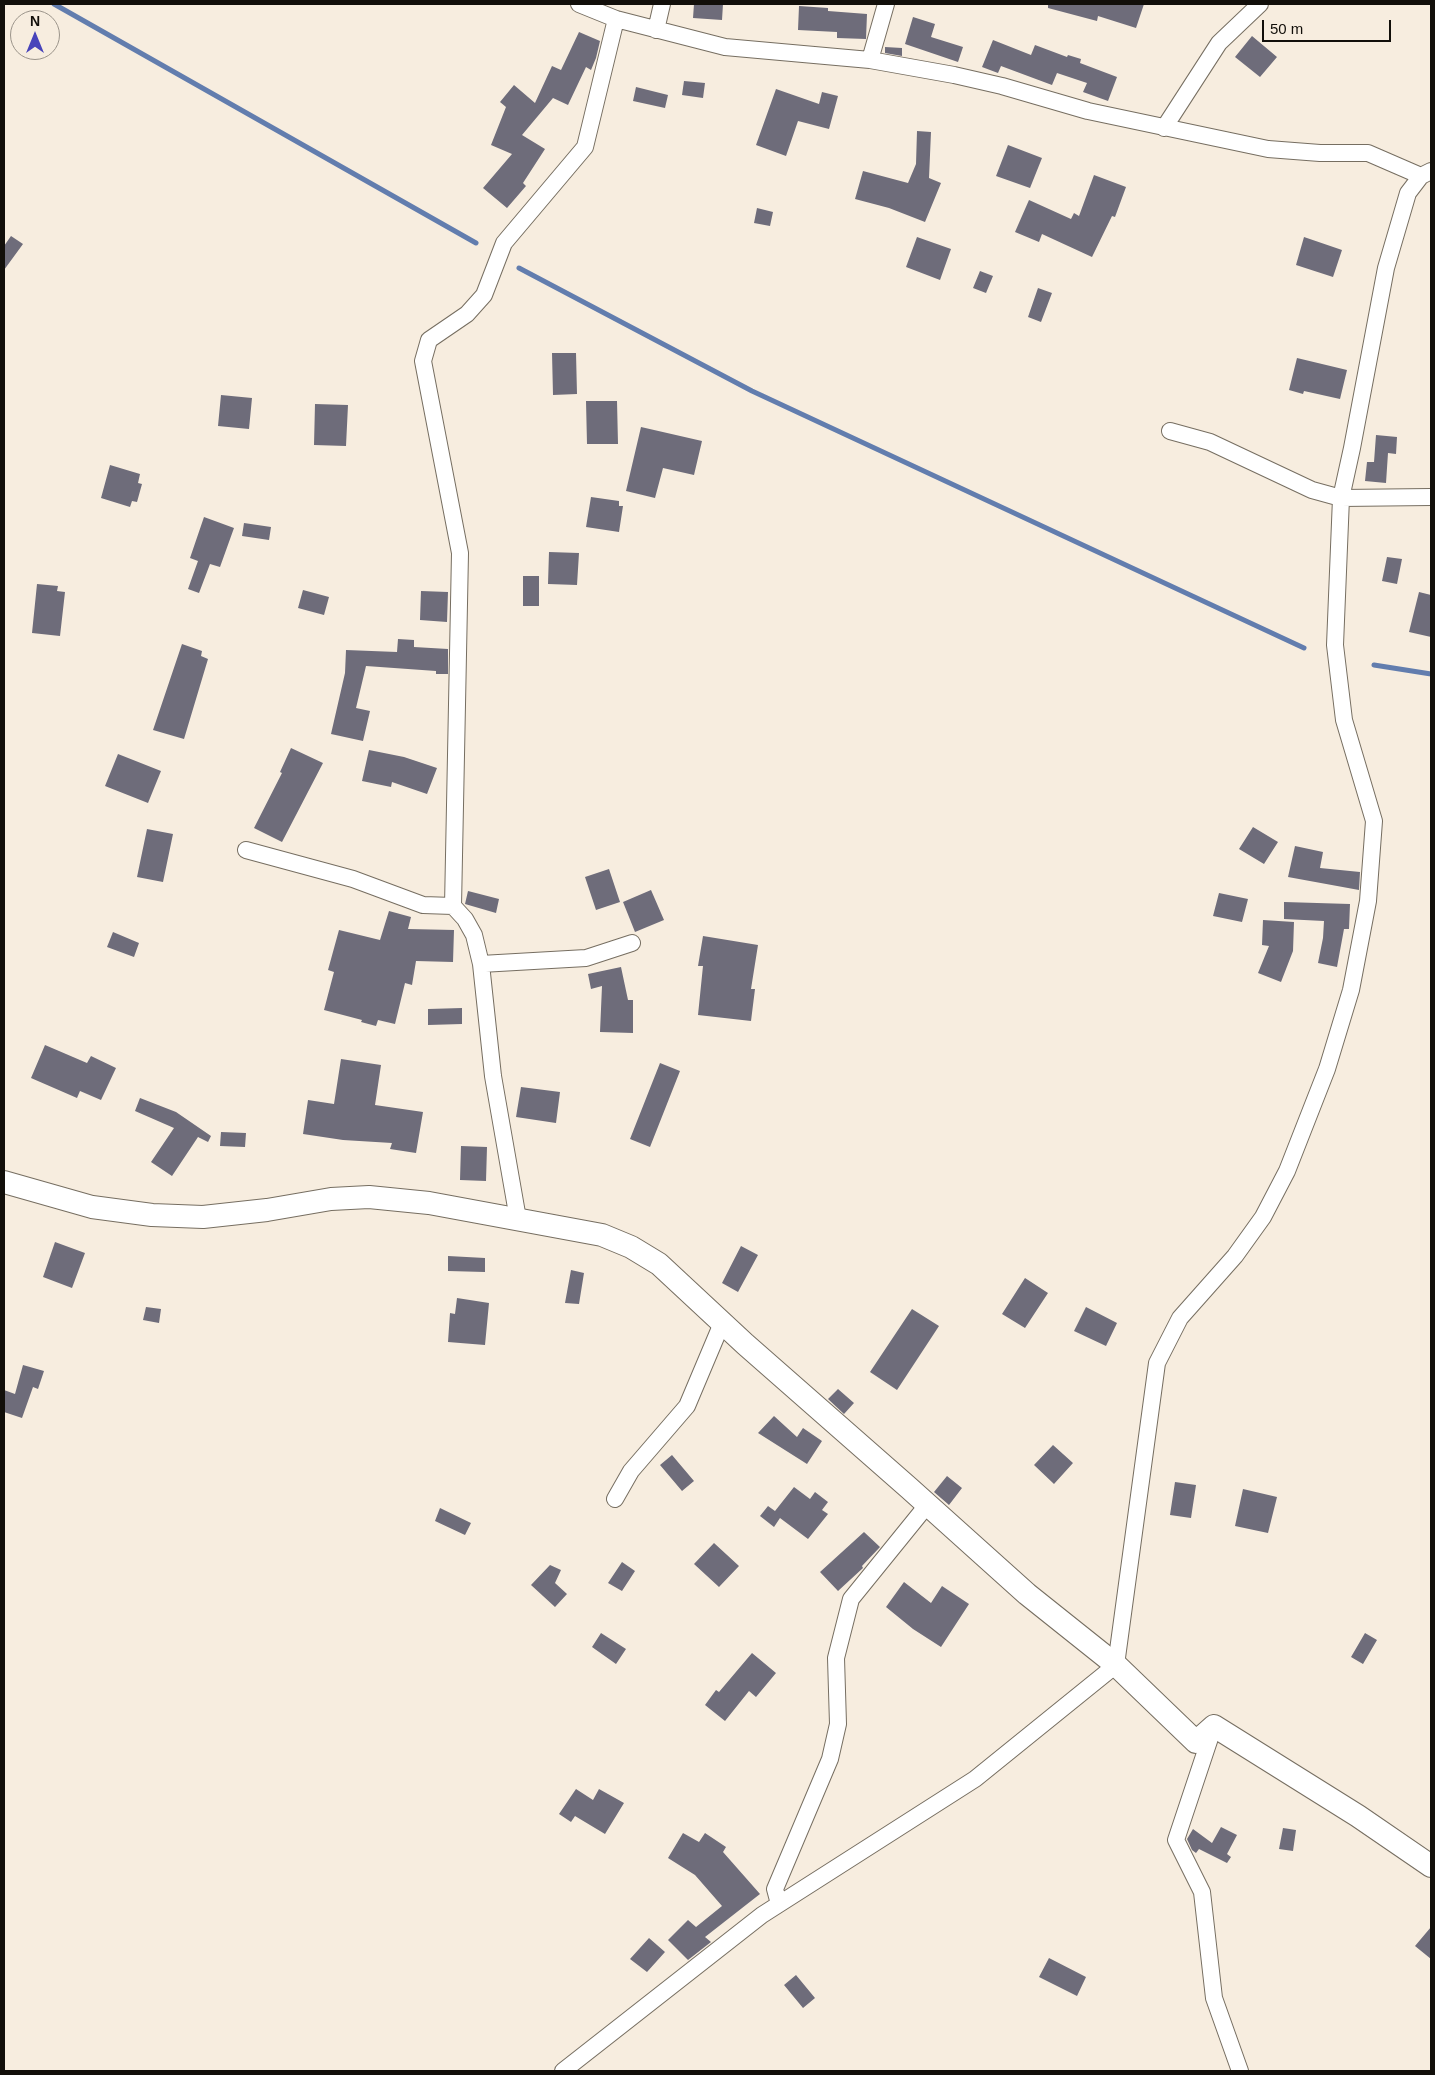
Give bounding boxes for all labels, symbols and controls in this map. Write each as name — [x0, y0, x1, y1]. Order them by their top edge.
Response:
north arrow — [10, 10, 60, 60]
scale bar — [1265, 10, 1394, 42]
text: N — [30, 13, 40, 29]
text: 50 m — [1270, 20, 1303, 37]

